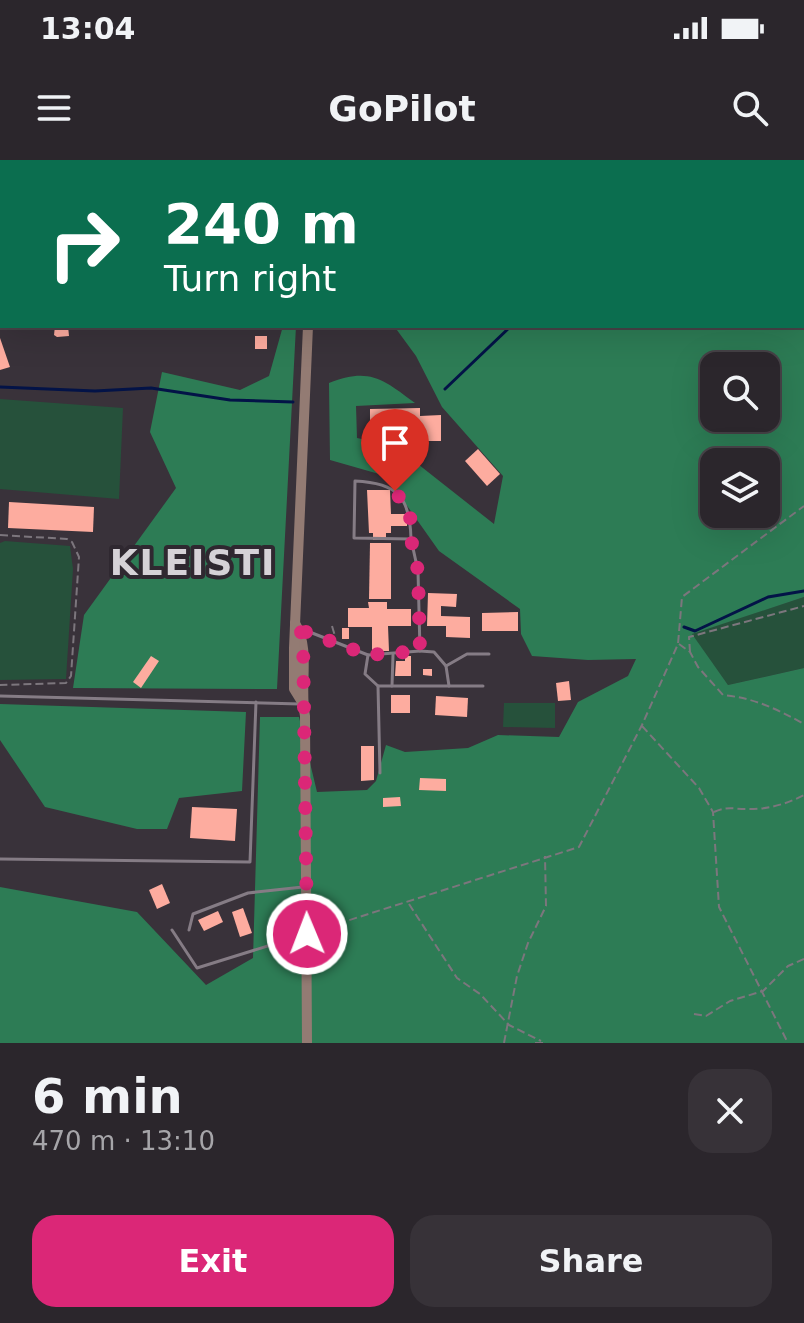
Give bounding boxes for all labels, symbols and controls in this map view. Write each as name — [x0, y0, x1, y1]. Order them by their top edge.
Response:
text: 13:04 — [40, 11, 136, 46]
icon: menu — [32, 86, 76, 130]
icon: search — [728, 86, 772, 130]
text: GoPilot — [328, 88, 476, 129]
text: 240 m — [164, 191, 359, 256]
icon: right — [32, 192, 136, 296]
text: Turn right — [164, 258, 336, 299]
map controls — [700, 352, 780, 528]
button: search — [700, 352, 780, 432]
pin — [361, 409, 429, 491]
icon: arrive — [373, 421, 417, 465]
button: layers — [700, 448, 780, 528]
district label: KLEISTI — [110, 542, 276, 583]
position arrow — [265, 892, 349, 976]
text: 6 min — [32, 1068, 183, 1124]
button: close — [688, 1069, 772, 1153]
text: 470 m · 13:10 — [32, 1126, 215, 1156]
button: Exit — [32, 1215, 394, 1307]
button: Share — [410, 1215, 772, 1307]

